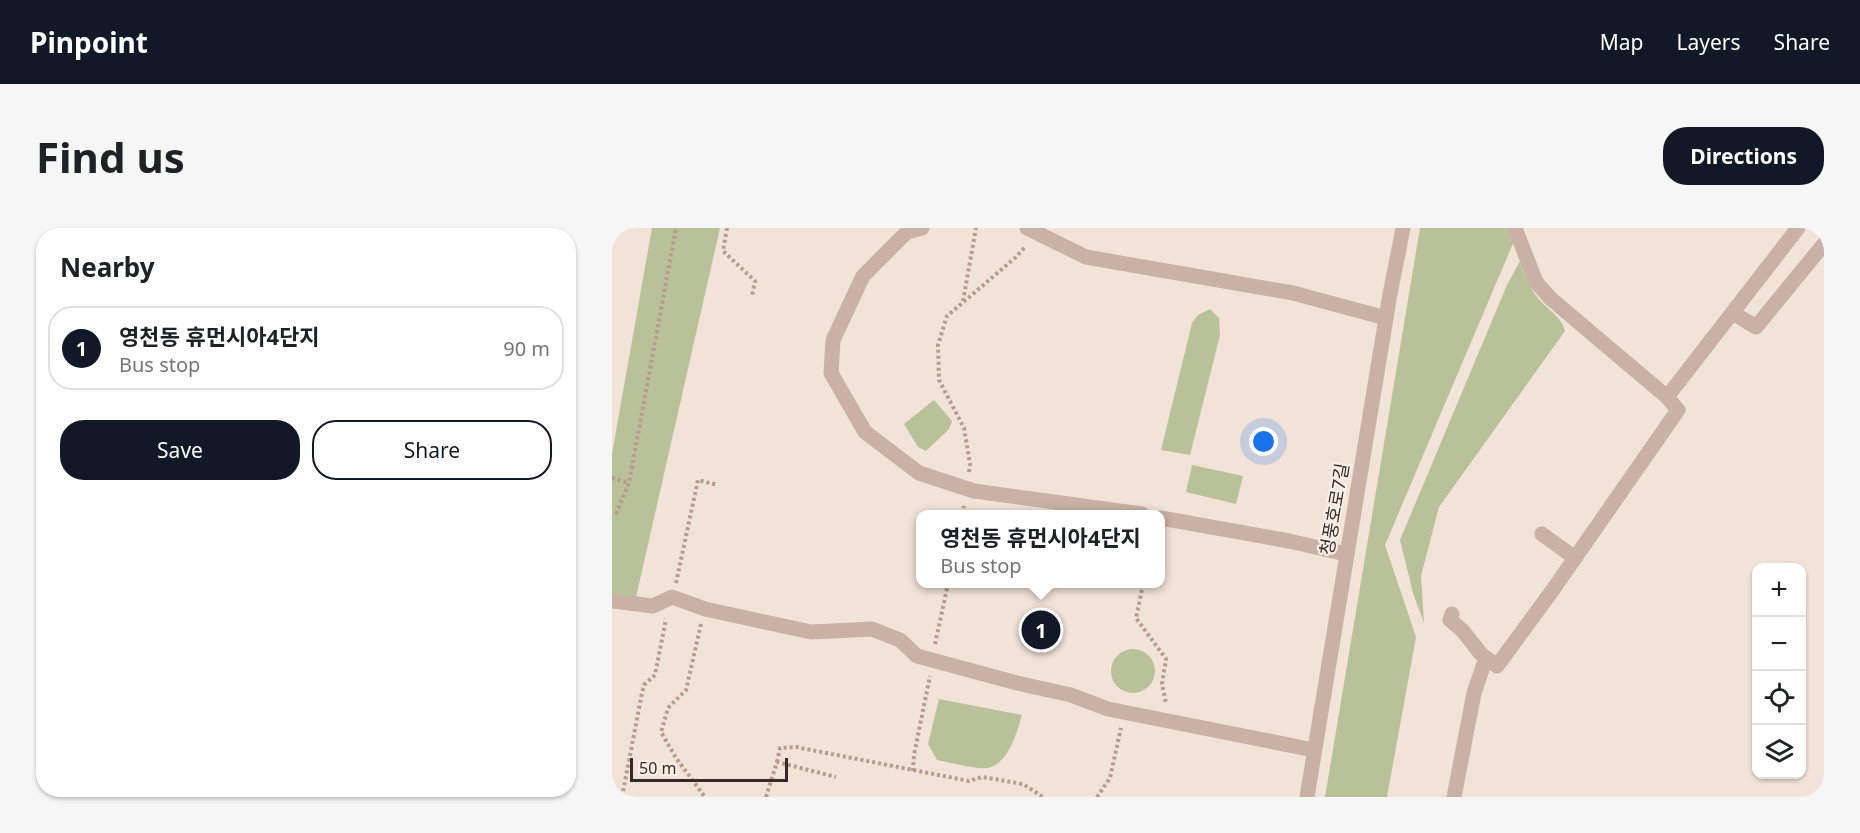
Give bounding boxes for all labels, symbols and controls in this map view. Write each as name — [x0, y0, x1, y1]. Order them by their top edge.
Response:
text: Pinpoint — [30, 23, 148, 61]
text: Map — [1600, 28, 1644, 56]
text: Layers — [1677, 28, 1741, 56]
text: Share — [1774, 28, 1830, 56]
button: Directions — [1663, 127, 1824, 185]
text: Find us — [36, 128, 185, 185]
text: Nearby — [60, 249, 155, 285]
text: 영천동 휴먼시아4단지 — [119, 321, 319, 351]
text: 1 — [76, 335, 87, 362]
text: 90 m — [503, 335, 550, 362]
text: Bus stop — [119, 351, 200, 378]
button: Save — [60, 420, 300, 480]
button: Share — [312, 420, 552, 480]
your location — [1249, 427, 1278, 456]
street label: 청풍호로7길 — [1314, 461, 1354, 557]
popup — [916, 510, 1165, 588]
text: 영천동 휴먼시아4단지 — [940, 522, 1141, 552]
text: Bus stop — [940, 552, 1022, 579]
map controls — [1752, 563, 1806, 779]
button: + — [1752, 563, 1806, 617]
pin: 1 — [1022, 608, 1060, 652]
button: − — [1752, 617, 1806, 671]
button: locate — [1752, 671, 1806, 725]
button: layers — [1752, 725, 1806, 779]
scale bar — [630, 755, 788, 782]
text: 50 m — [639, 757, 676, 779]

